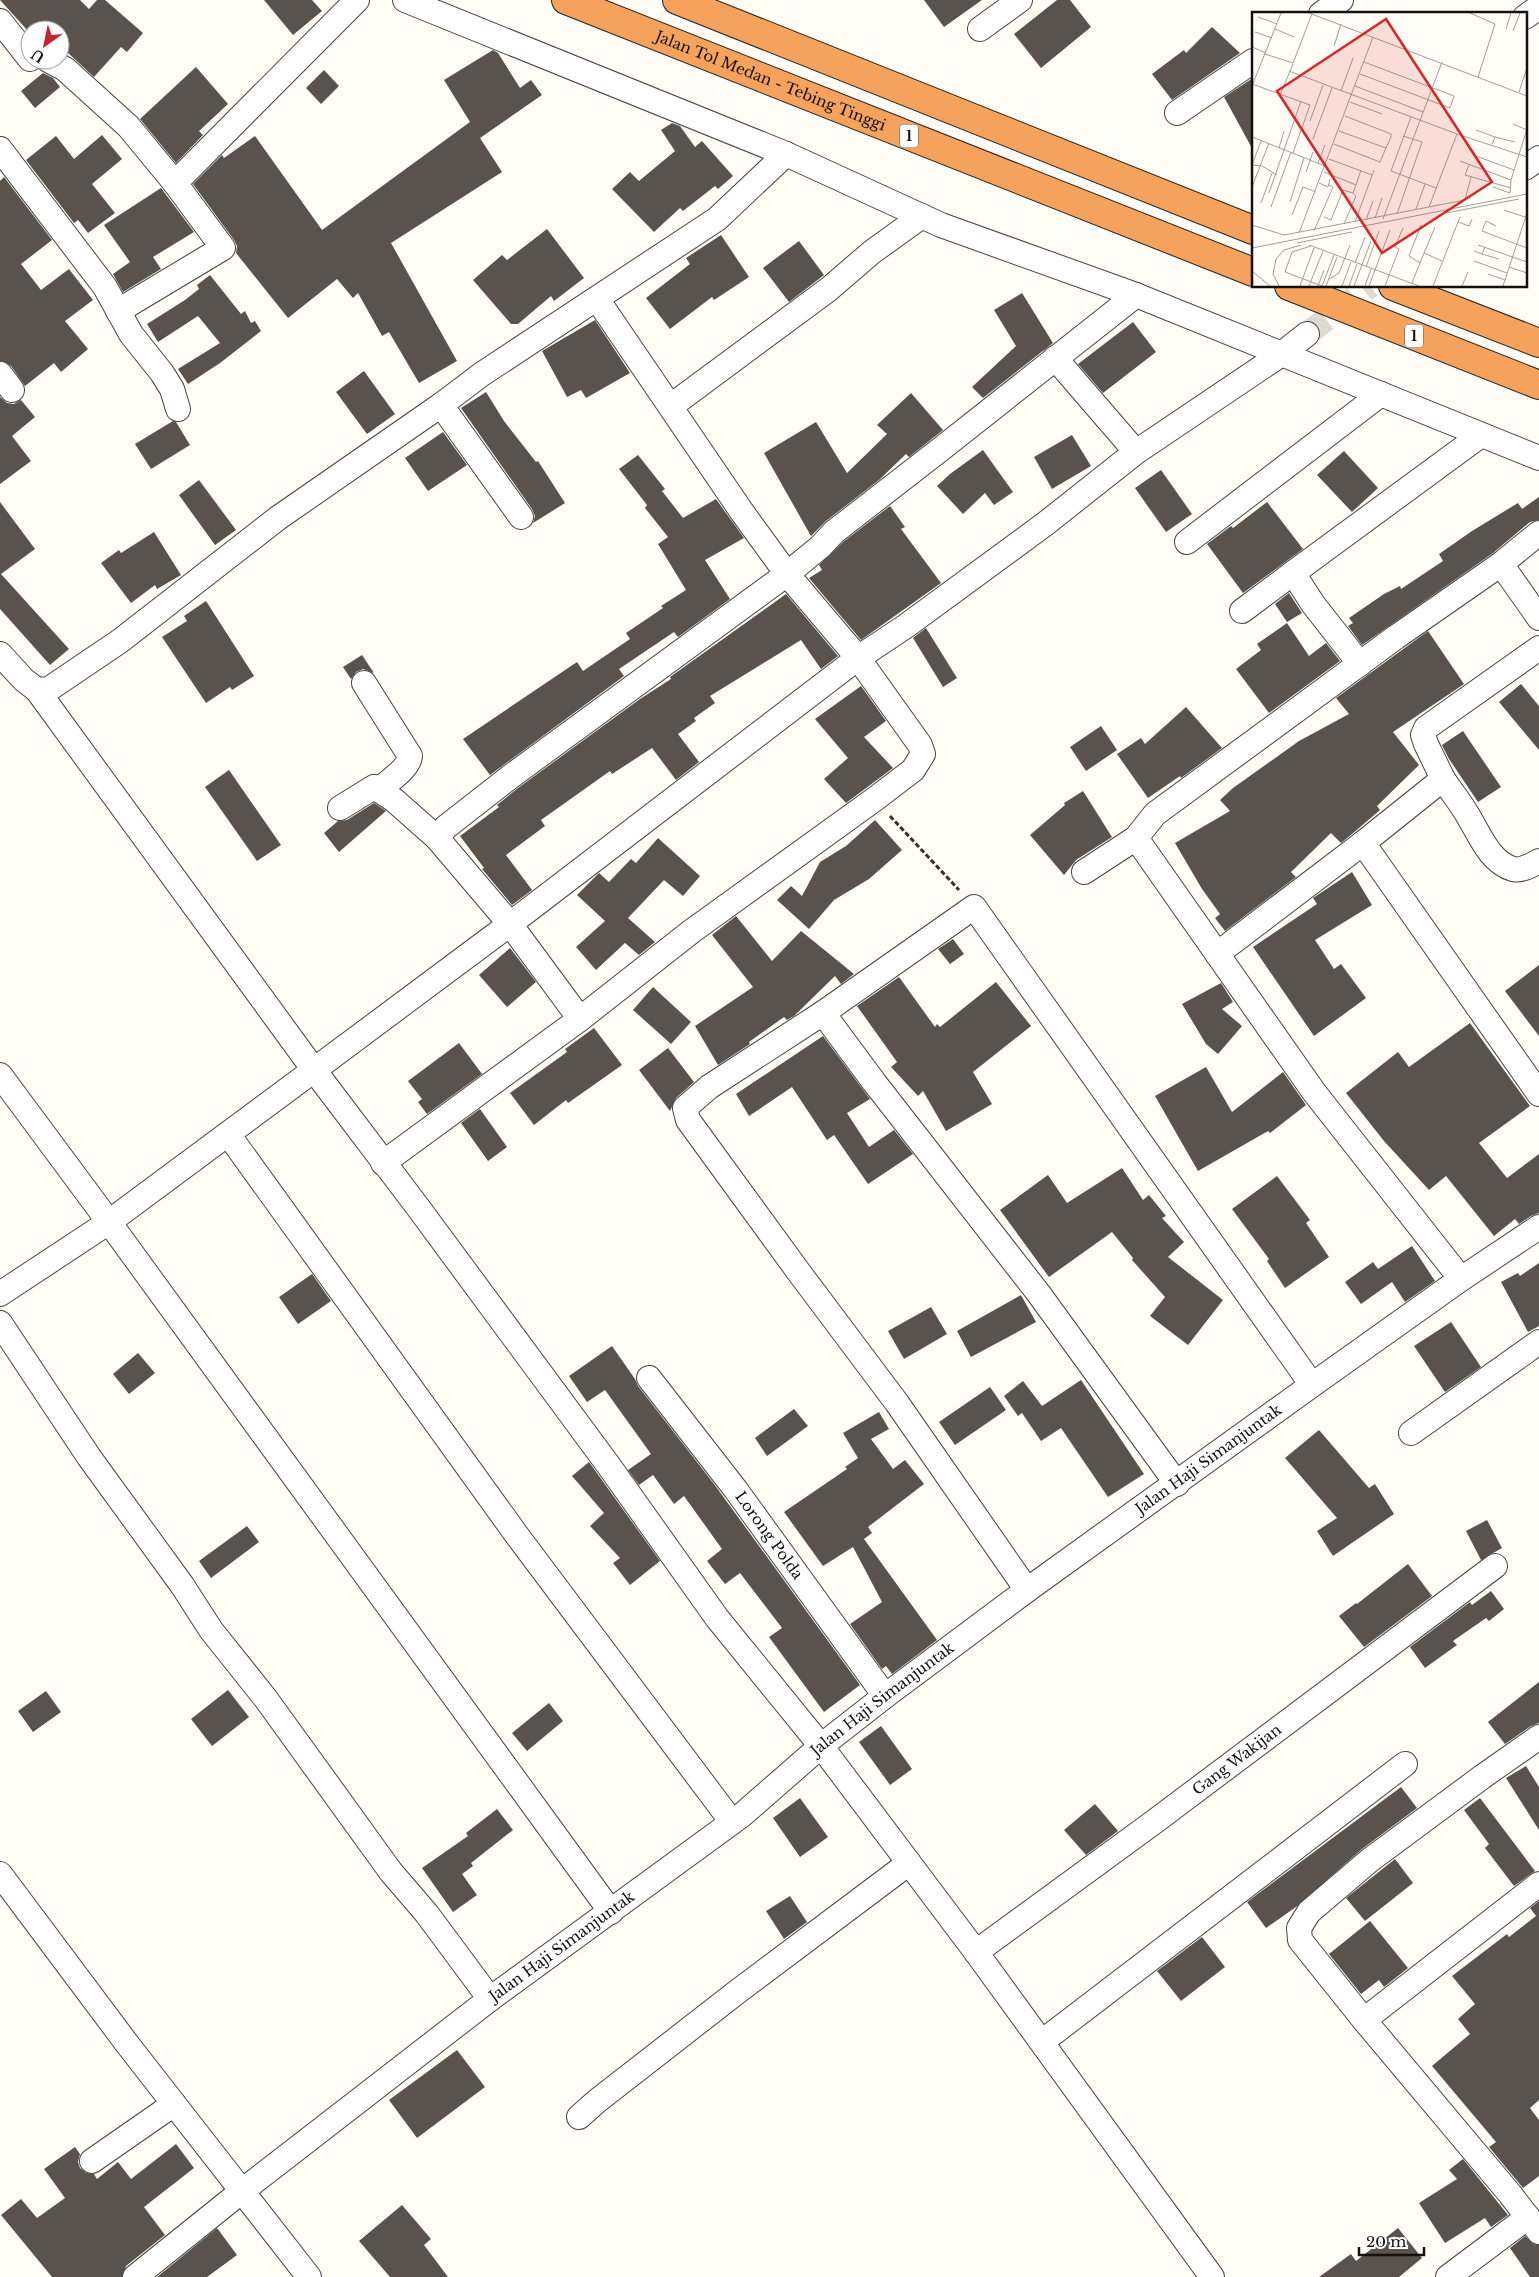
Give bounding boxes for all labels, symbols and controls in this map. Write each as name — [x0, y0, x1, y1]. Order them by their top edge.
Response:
inset map — [1252, 12, 1526, 288]
north arrow — [20, 20, 70, 70]
street label: Jalan Tol Medan - Tebing Tinggi — [651, 26, 889, 135]
text: U — [27, 45, 48, 67]
road number: 1 — [900, 124, 918, 148]
road number: 1 — [1405, 324, 1423, 348]
street label: Jalan Haji Simanjuntak — [1130, 1400, 1286, 1519]
street label: Lorong Polda — [731, 1488, 808, 1583]
street label: Jalan Haji Simanjuntak — [805, 1637, 958, 1761]
street label: Gang Wakijan — [1188, 1720, 1285, 1799]
street label: Jalan Haji Simanjuntak — [484, 1886, 639, 2007]
scale bar — [1359, 2224, 1424, 2256]
text: 20 m — [1366, 2232, 1406, 2251]

